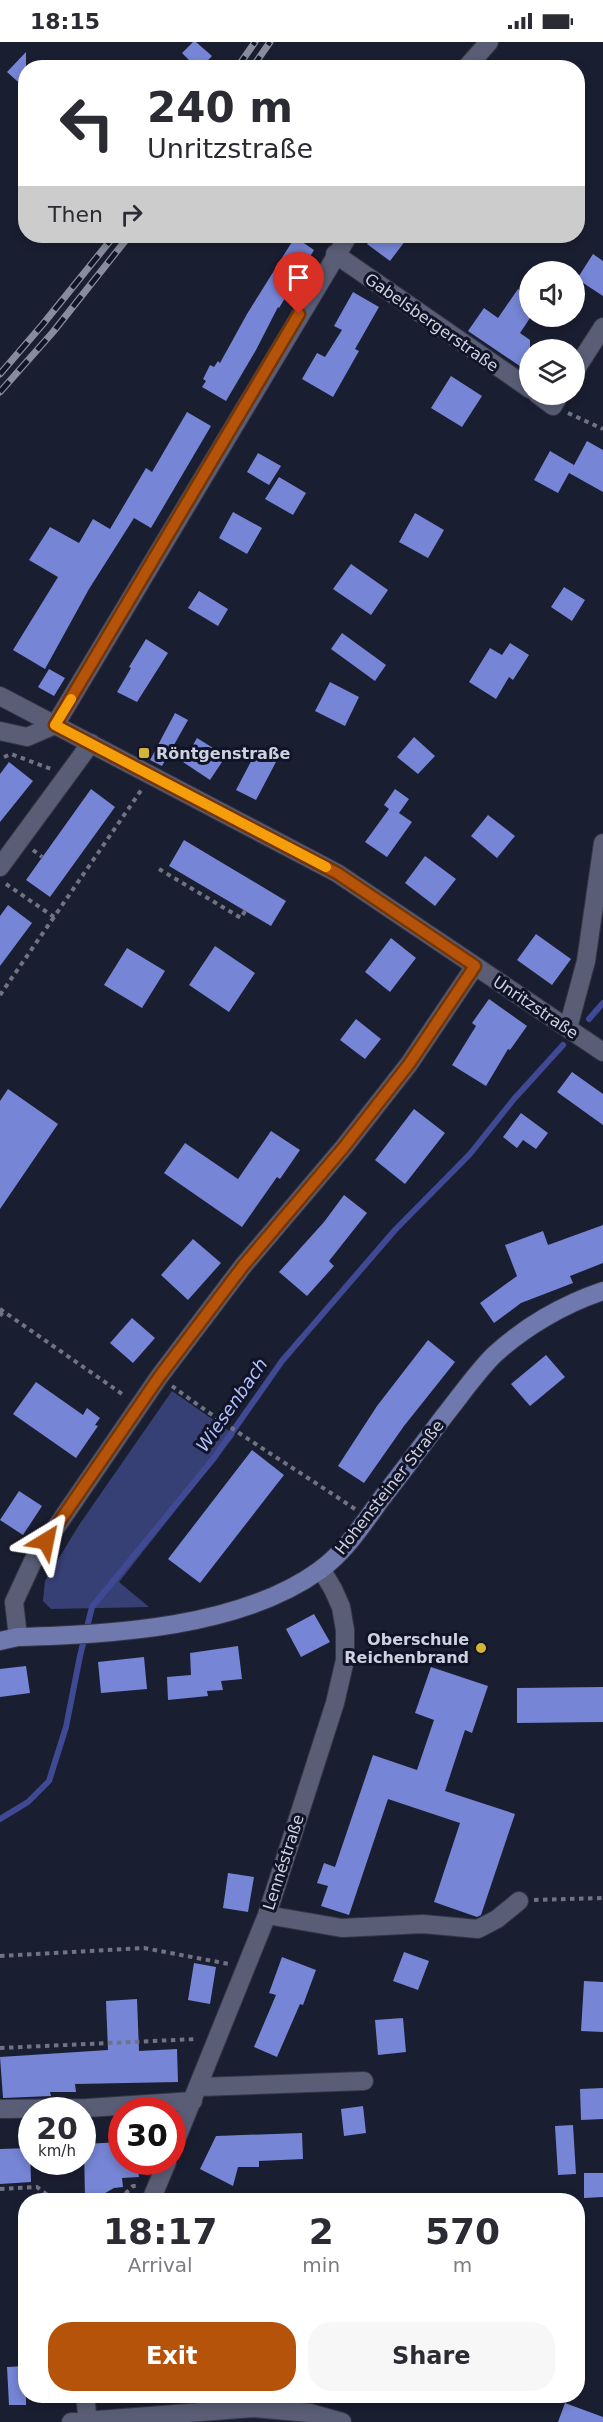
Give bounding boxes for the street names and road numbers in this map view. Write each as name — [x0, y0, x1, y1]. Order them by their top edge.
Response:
street label: Gabelsbergerstraße — [361, 269, 502, 376]
street label: Unritzstraße — [490, 972, 582, 1043]
street label: Hohensteiner Straße — [331, 1416, 448, 1558]
street label: Lennéstraße — [259, 1812, 308, 1912]

